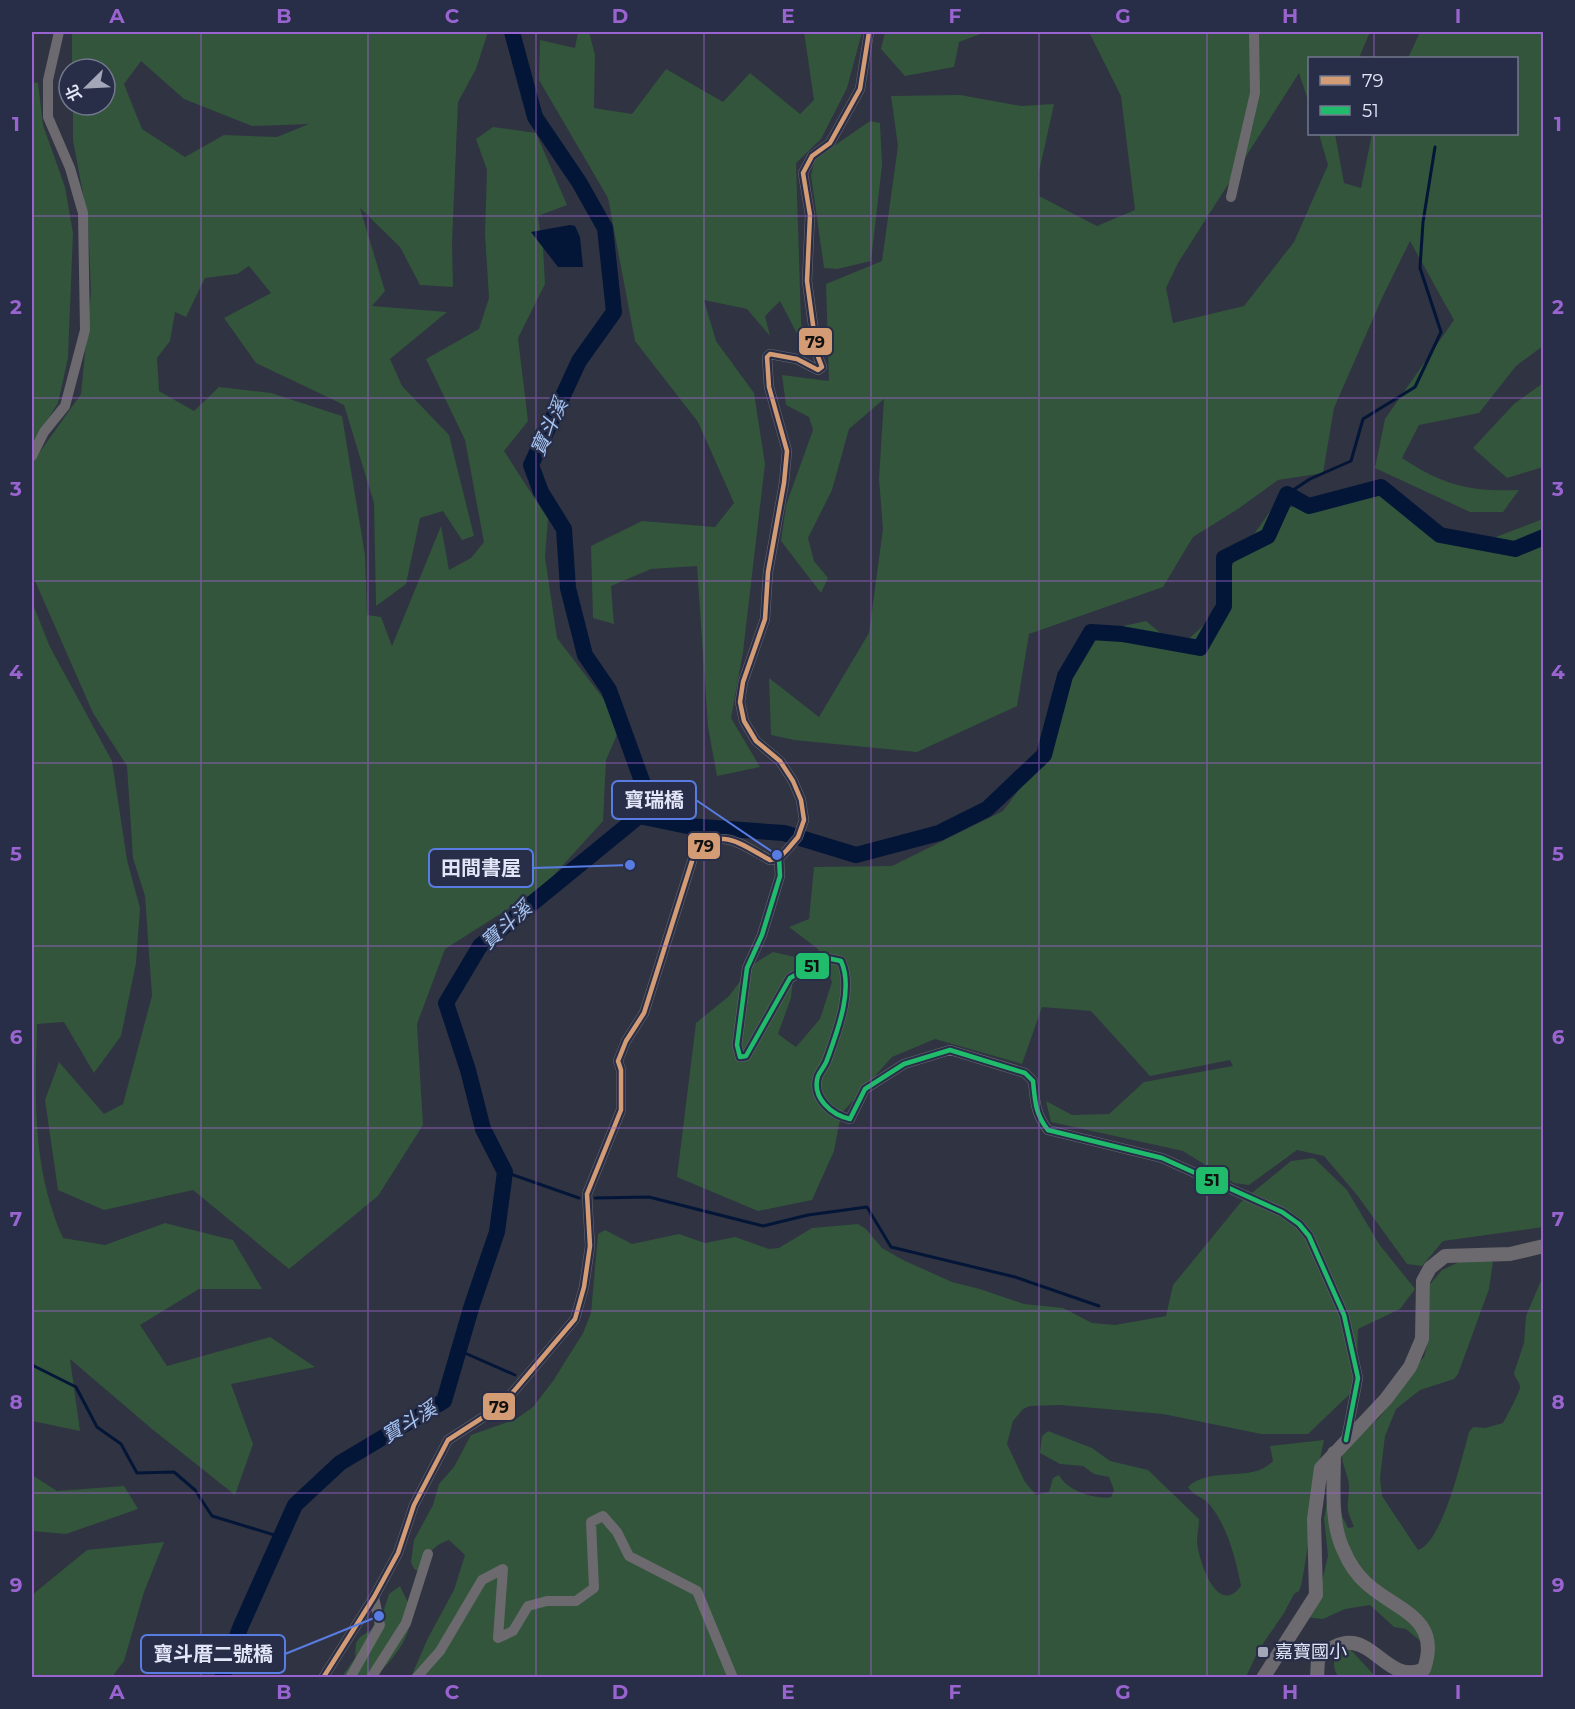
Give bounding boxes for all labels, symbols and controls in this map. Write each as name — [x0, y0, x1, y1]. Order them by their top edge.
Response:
text: A — [108, 4, 125, 28]
text: B — [276, 4, 292, 28]
text: C — [445, 4, 460, 28]
text: D — [612, 4, 628, 28]
text: E — [781, 4, 795, 28]
text: F — [949, 4, 962, 28]
text: G — [1115, 4, 1131, 28]
text: H — [1282, 4, 1298, 28]
text: I — [1455, 4, 1461, 28]
north arrow — [57, 57, 117, 117]
legend — [1308, 57, 1518, 135]
text: 79 — [1362, 70, 1384, 92]
text: 北 — [62, 82, 86, 104]
text: 51 — [1362, 100, 1379, 122]
text: 1 — [12, 112, 20, 136]
text: 1 — [1554, 112, 1562, 136]
text: 2 — [10, 295, 22, 319]
text: 2 — [1552, 295, 1564, 319]
line badge: 79 — [798, 327, 833, 356]
text: 79 — [805, 333, 825, 352]
water label: 寶斗溪 — [525, 392, 574, 459]
text: 3 — [9, 477, 22, 501]
text: 3 — [1551, 477, 1564, 501]
text: 4 — [9, 660, 23, 684]
text: 4 — [1551, 660, 1565, 684]
callout: 寶瑞橋 — [612, 781, 696, 819]
text: 寶瑞橋 — [624, 788, 684, 812]
line badge: 79 — [687, 832, 721, 860]
text: 79 — [694, 837, 714, 856]
text: 5 — [10, 842, 22, 866]
text: 5 — [1552, 842, 1564, 866]
callout: 田間書屋 — [429, 849, 533, 887]
text: 田間書屋 — [441, 856, 521, 880]
water label: 寶斗溪 — [476, 894, 539, 954]
line badge: 51 — [795, 952, 830, 980]
text: 51 — [804, 957, 820, 976]
text: 6 — [10, 1025, 23, 1049]
text: 6 — [1552, 1025, 1565, 1049]
line badge: 51 — [1195, 1166, 1229, 1195]
text: 51 — [1204, 1171, 1220, 1190]
text: 7 — [10, 1207, 22, 1231]
text: 7 — [1552, 1207, 1564, 1231]
text: 8 — [9, 1390, 23, 1414]
text: 8 — [1551, 1390, 1565, 1414]
line badge: 79 — [482, 1392, 516, 1421]
water label: 寶斗溪 — [377, 1395, 443, 1448]
text: 79 — [489, 1398, 509, 1417]
text: 9 — [10, 1573, 22, 1597]
text: 9 — [1552, 1573, 1564, 1597]
callout: 寶斗厝二號橋 — [141, 1635, 285, 1673]
place label: 嘉寶國小 — [1275, 1641, 1347, 1663]
text: 寶斗厝二號橋 — [153, 1642, 273, 1666]
marker: 嘉寶國小 — [1256, 1645, 1270, 1659]
text: A — [108, 1680, 125, 1704]
text: B — [276, 1680, 292, 1704]
text: C — [445, 1680, 460, 1704]
text: D — [612, 1680, 628, 1704]
text: E — [781, 1680, 795, 1704]
text: F — [949, 1680, 962, 1704]
text: G — [1115, 1680, 1131, 1704]
text: H — [1282, 1680, 1298, 1704]
text: I — [1455, 1680, 1461, 1704]

